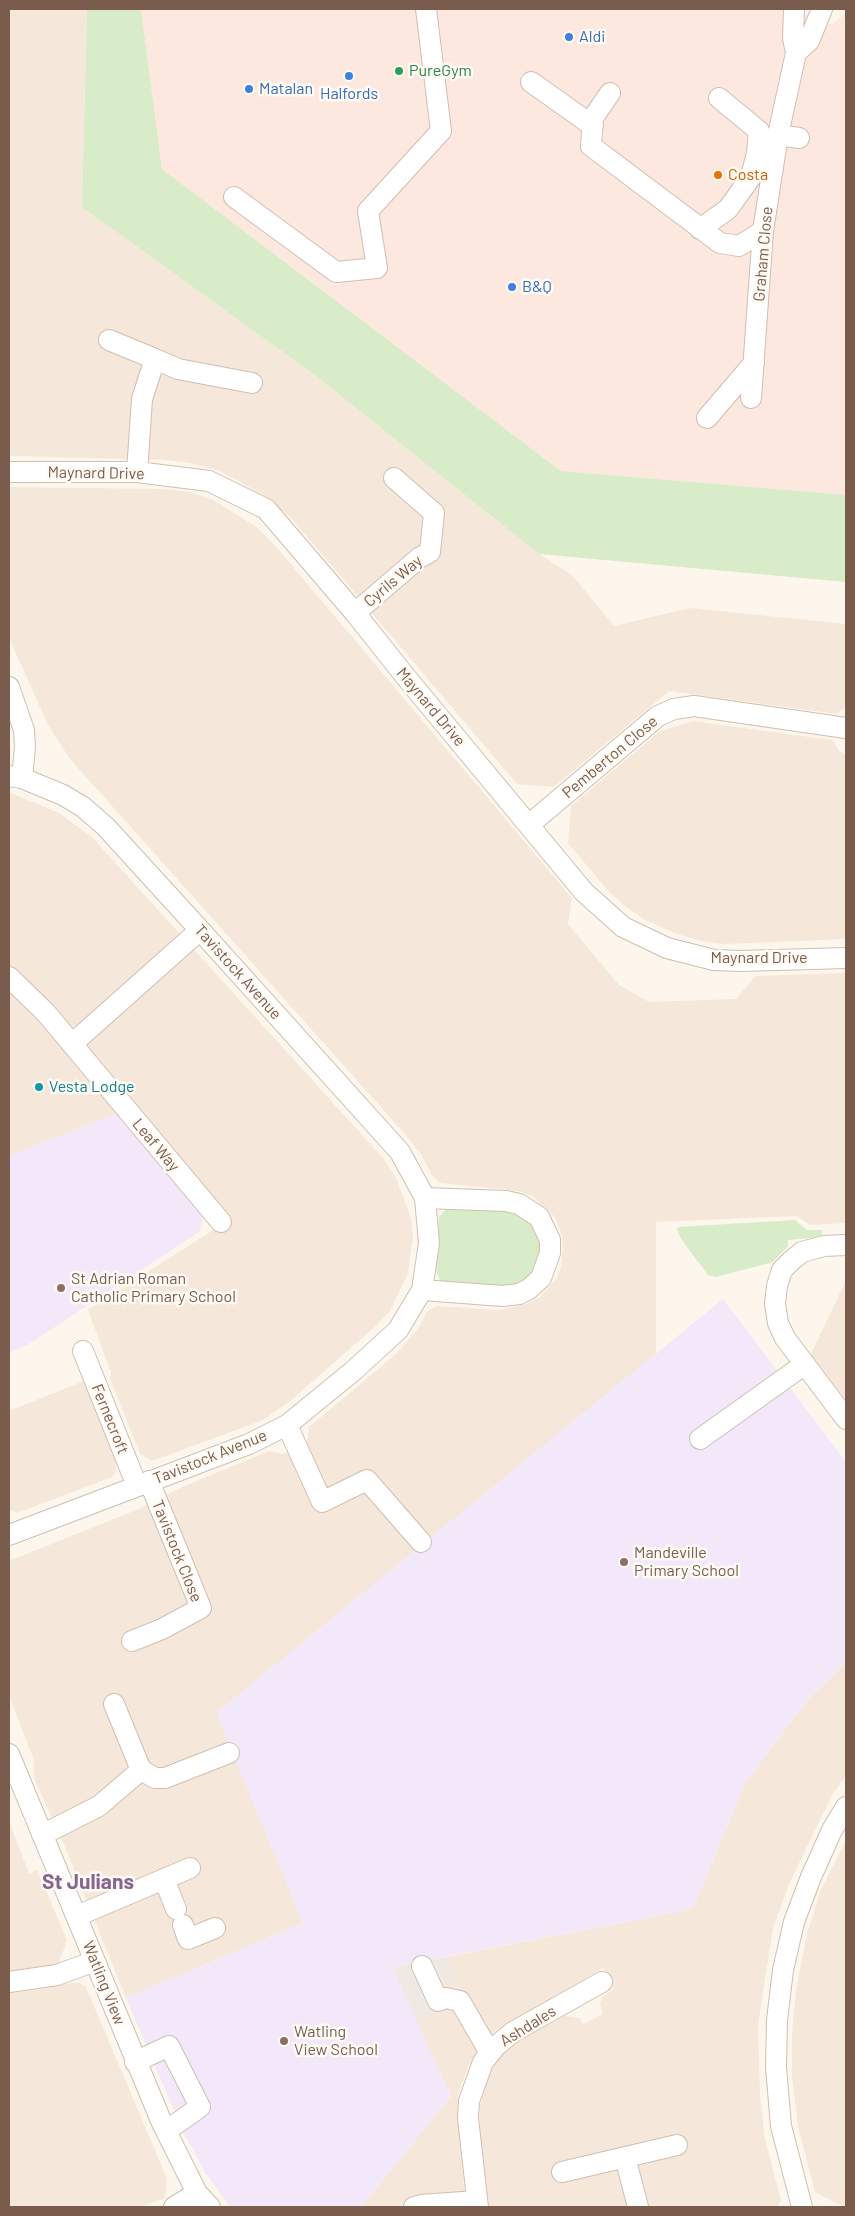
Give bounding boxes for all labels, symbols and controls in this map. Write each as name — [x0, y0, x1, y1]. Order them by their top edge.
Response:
place label: Aldi — [579, 27, 605, 47]
marker: Aldi — [563, 31, 575, 43]
place label: PureGym — [409, 61, 472, 81]
marker: PureGym — [393, 65, 405, 77]
marker: Halfords — [343, 70, 355, 82]
place label: Matalan — [259, 79, 313, 99]
marker: Matalan — [243, 83, 255, 95]
place label: Halfords — [320, 84, 378, 104]
place label: Costa — [728, 165, 768, 185]
marker: Costa — [712, 169, 724, 181]
street label: Graham Close — [749, 206, 777, 302]
place label: B&Q — [522, 277, 552, 297]
marker: B&Q — [506, 281, 518, 293]
street label: Maynard Drive — [47, 463, 145, 483]
street label: Cyrils Way — [360, 551, 426, 611]
street label: Maynard Drive — [392, 664, 470, 750]
street label: Pemberton Close — [558, 712, 662, 802]
street label: Tavistock Avenue — [190, 921, 286, 1023]
street label: Maynard Drive — [710, 948, 808, 968]
place label: Vesta Lodge — [49, 1077, 135, 1097]
marker: Vesta Lodge — [33, 1081, 45, 1093]
street label: Leaf Way — [128, 1115, 184, 1175]
place label: St Adrian Roman Catholic Primary School — [71, 1269, 236, 1307]
marker: St Adrian Roman Catholic Primary School — [55, 1282, 67, 1294]
street label: Fernecroft — [87, 1381, 133, 1457]
street label: Tavistock Avenue — [150, 1425, 270, 1489]
street label: Tavistock Close — [148, 1497, 206, 1605]
place label: Mandeville Primary School — [634, 1543, 739, 1581]
marker: Mandeville Primary School — [618, 1556, 630, 1568]
district label: St Julians — [42, 1869, 134, 1895]
street label: Watling View — [78, 1938, 130, 2028]
street label: Ashdales — [496, 2001, 560, 2051]
place label: Watling View School — [294, 2022, 378, 2060]
marker: Watling View School — [278, 2035, 290, 2047]

